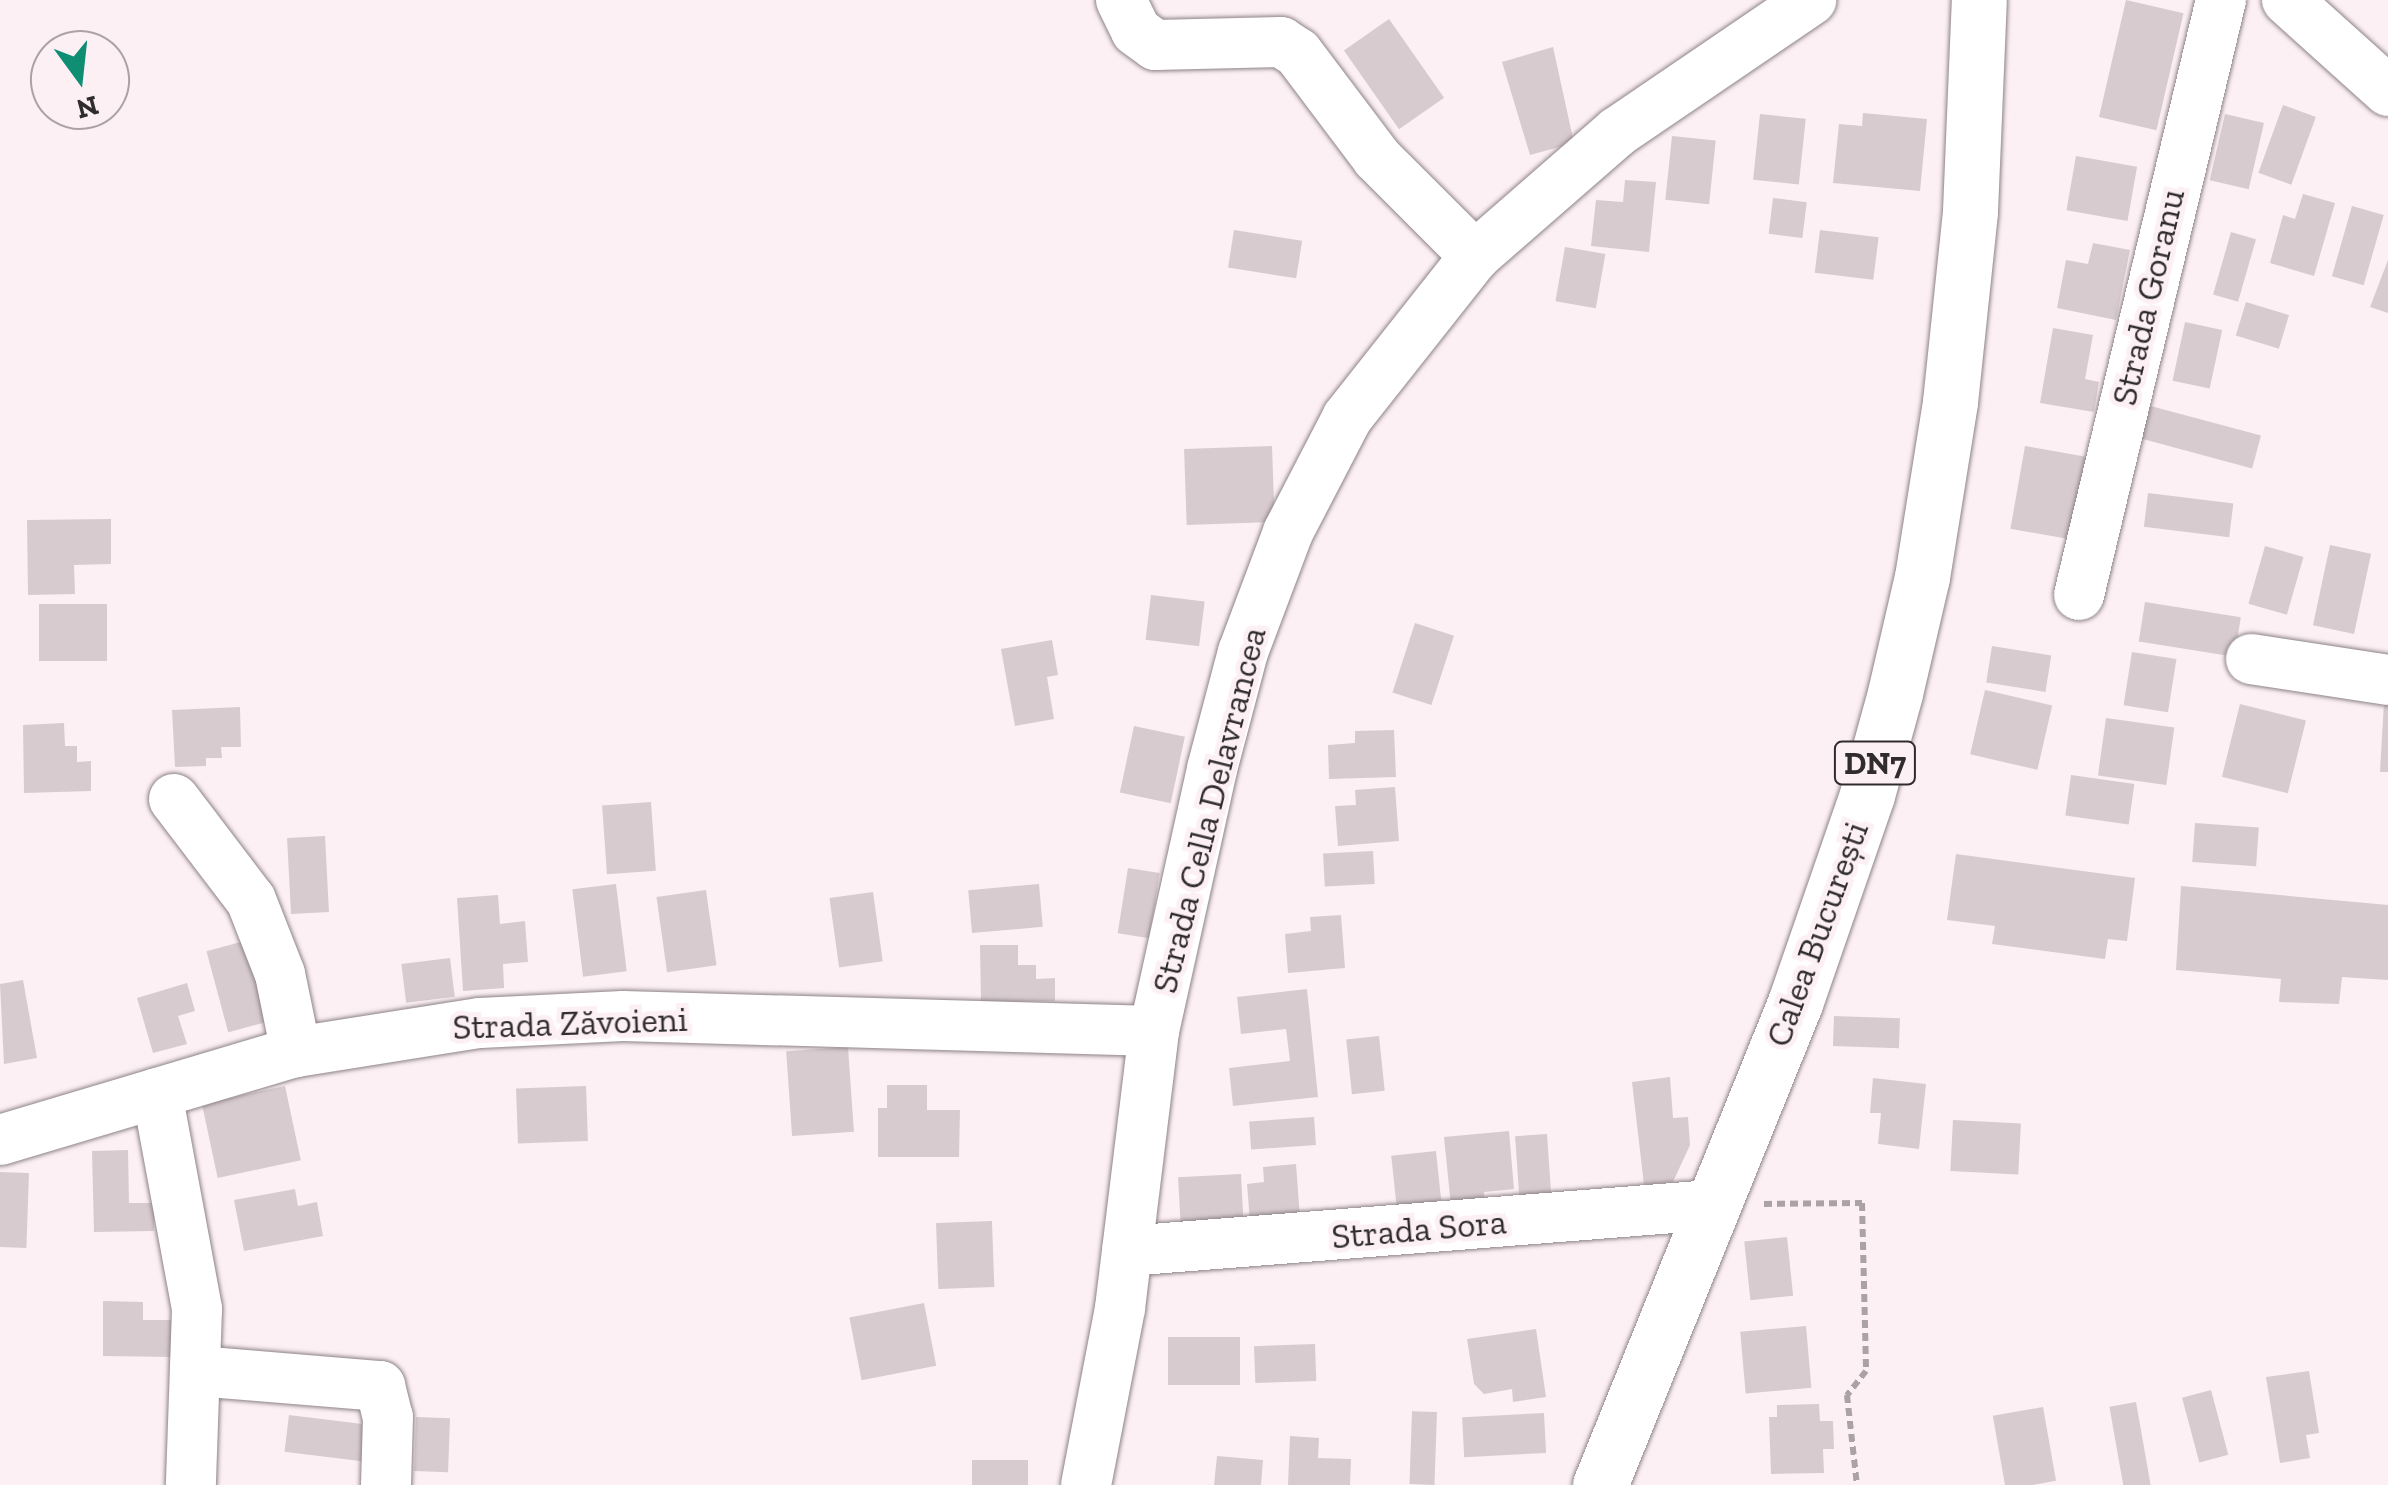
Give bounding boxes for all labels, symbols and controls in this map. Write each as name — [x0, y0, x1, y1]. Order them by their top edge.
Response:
north arrow — [30, 30, 130, 130]
text: N — [73, 89, 102, 126]
street label: Strada Goranu — [2103, 185, 2193, 409]
street label: Strada Cella Delavrancea — [1143, 623, 1275, 997]
road number: DN7 — [1832, 736, 1918, 790]
street label: Calea București — [1757, 816, 1877, 1052]
street label: Strada Zăvoieni — [452, 998, 688, 1048]
street label: Strada Sora — [1330, 1200, 1508, 1258]

